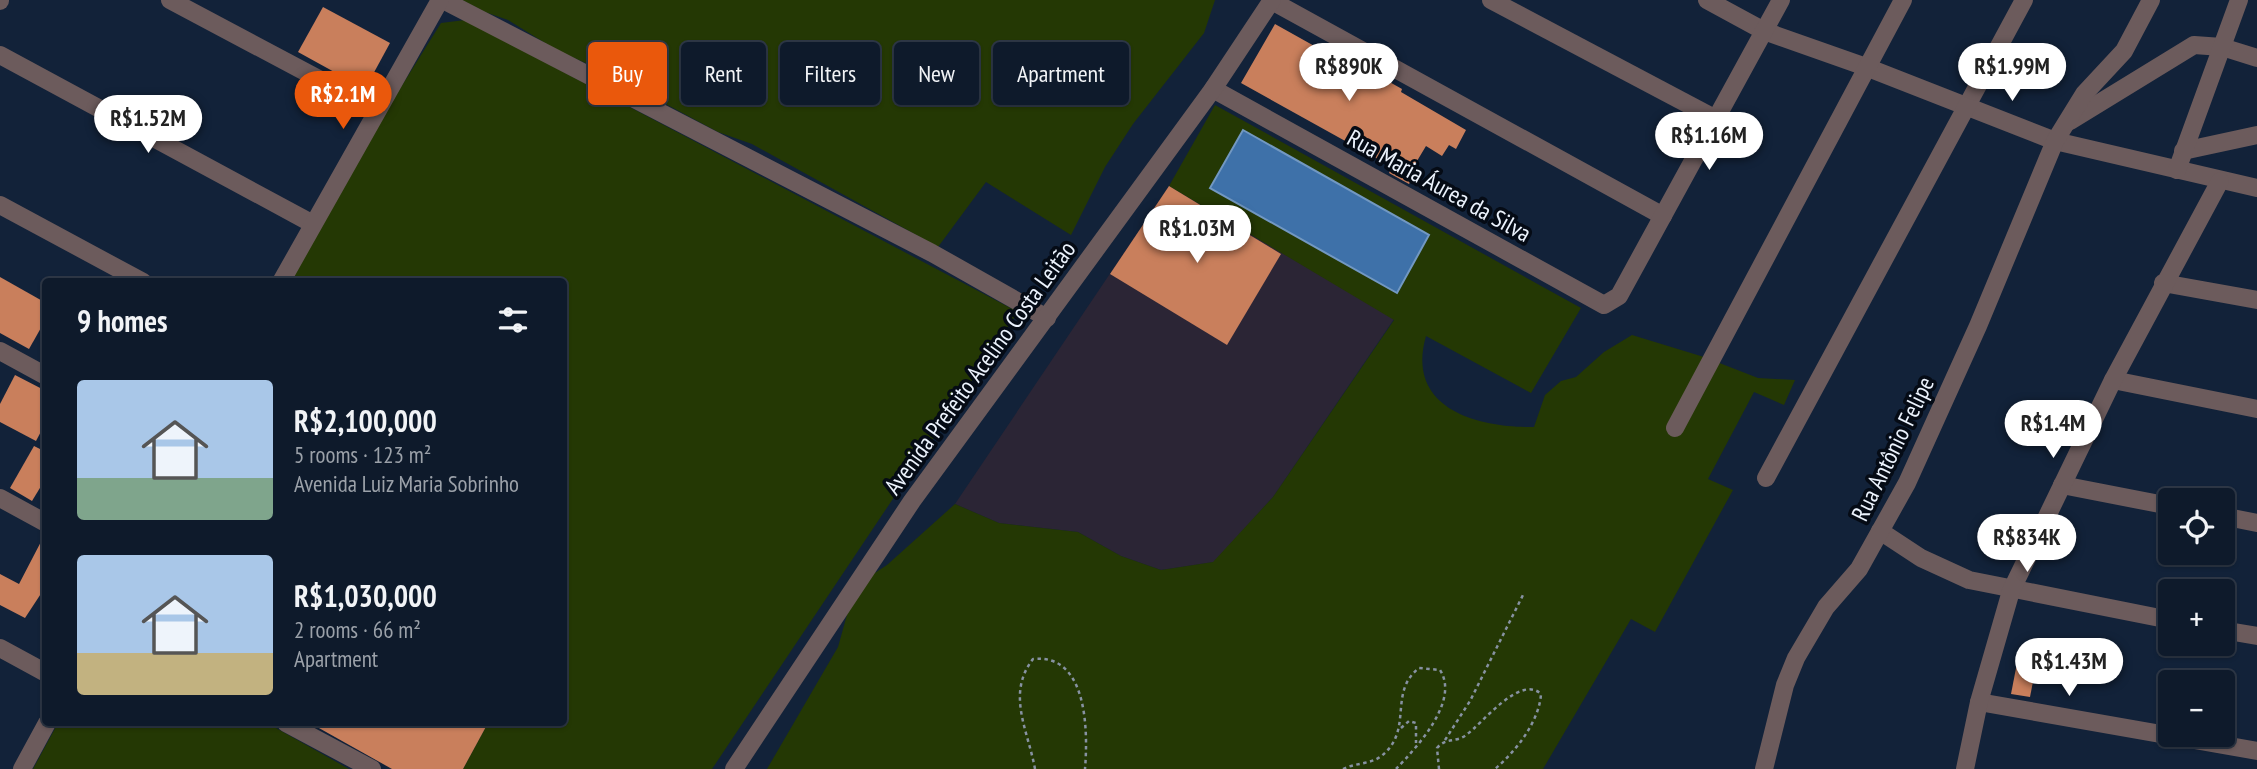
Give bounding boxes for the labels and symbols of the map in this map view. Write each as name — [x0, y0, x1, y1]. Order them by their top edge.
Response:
pin: R$890K — [1292, 43, 1406, 103]
pin: R$1.99M — [1947, 43, 2077, 103]
pin: R$2.1M — [286, 72, 400, 131]
pin: R$1.52M — [83, 96, 213, 155]
pin: R$1.16M — [1644, 113, 1774, 172]
street label: Rua Maria Áurea da Silva — [1342, 122, 1537, 249]
pin: R$1.03M — [1132, 205, 1262, 265]
street label: Avenida Prefeito Acelino Costa Leitão — [877, 235, 1082, 501]
street label: Rua Antônio Felipe — [1844, 372, 1941, 526]
pin: R$1.4M — [1996, 400, 2110, 460]
pin: R$834K — [1970, 514, 2084, 574]
pin: R$1.43M — [2004, 638, 2134, 698]

